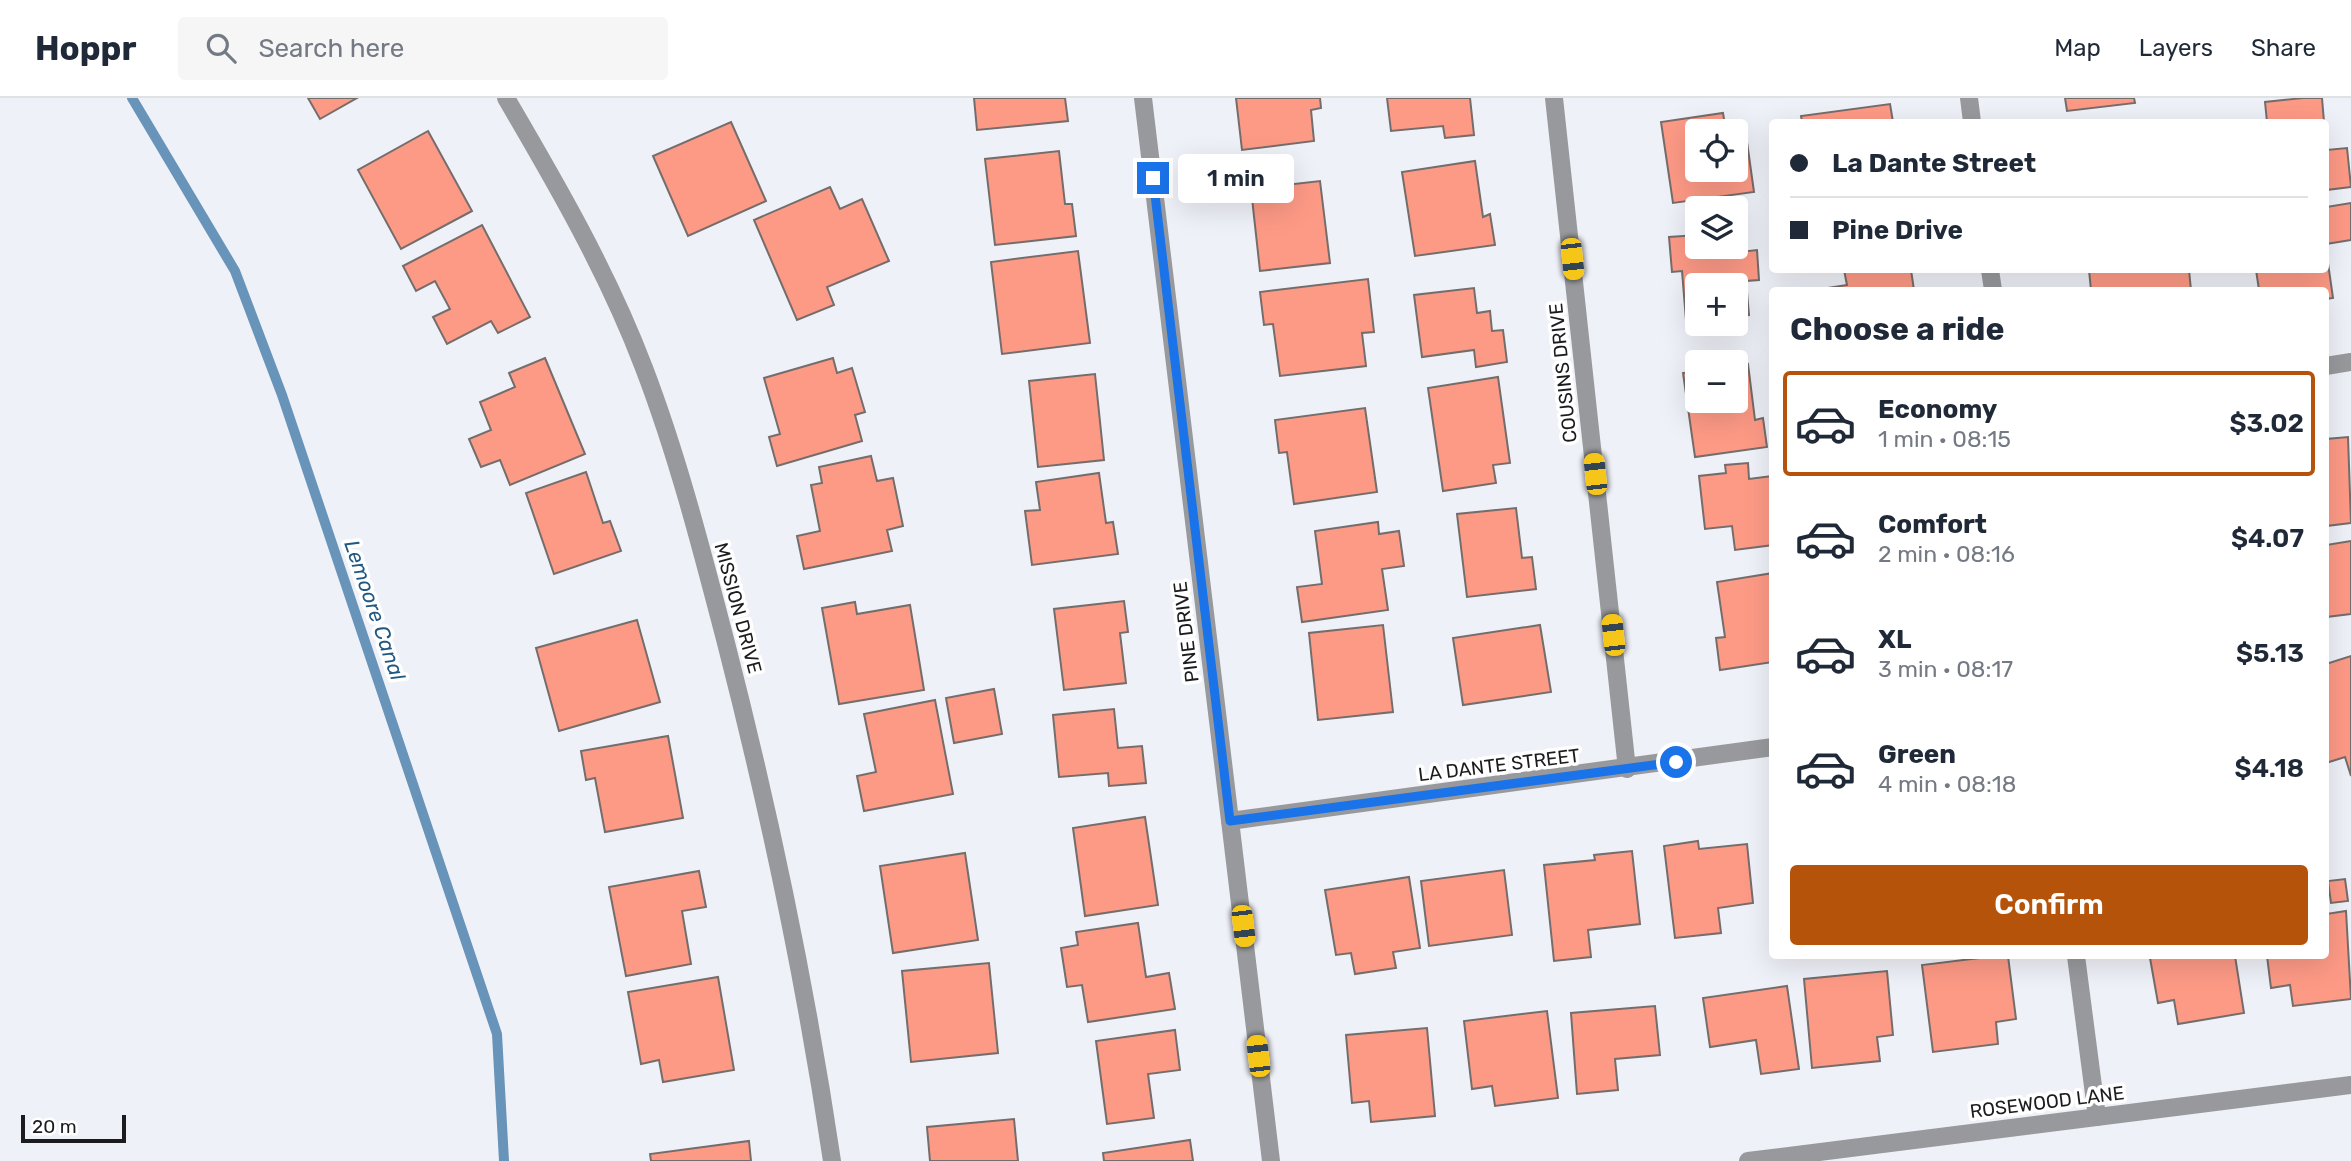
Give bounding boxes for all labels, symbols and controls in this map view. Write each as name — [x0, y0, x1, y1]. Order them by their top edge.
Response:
search box — [178, 17, 668, 80]
text: Hoppr — [35, 29, 136, 68]
icon: search — [202, 29, 240, 67]
text: Search here — [258, 33, 404, 64]
text: Map — [2054, 34, 2101, 62]
text: Layers — [2139, 34, 2213, 62]
text: Share — [2251, 34, 2316, 62]
map controls — [1685, 119, 1748, 413]
button: locate — [1685, 119, 1748, 182]
text: La Dante Street — [1832, 148, 2036, 179]
callout: 1 min — [1178, 154, 1293, 202]
route end — [1137, 162, 1169, 194]
text: 1 min — [1207, 164, 1265, 192]
button: layers — [1685, 196, 1748, 259]
text: Pine Drive — [1832, 215, 1963, 246]
car — [1560, 237, 1585, 281]
button: + — [1685, 273, 1748, 336]
street label: COUSINS DRIVE — [1544, 302, 1582, 444]
text: Choose a ride — [1790, 310, 2004, 348]
button: − — [1685, 350, 1748, 413]
icon: car — [1794, 392, 1857, 455]
text: Economy — [1878, 394, 1997, 425]
text: $3.02 — [2229, 408, 2304, 439]
text: 1 min · 08:15 — [1878, 425, 2011, 453]
car — [1583, 452, 1608, 496]
icon: car — [1794, 507, 1857, 570]
text: Comfort — [1878, 509, 1987, 540]
text: $4.07 — [2231, 523, 2304, 554]
water label: Lemoore Canal — [339, 536, 411, 684]
street label: MISSION DRIVE — [709, 540, 767, 676]
text: 2 min · 08:16 — [1878, 540, 2015, 568]
street label: PINE DRIVE — [1168, 580, 1204, 684]
car — [1601, 613, 1626, 657]
icon: car — [1794, 622, 1857, 685]
text: XL — [1878, 624, 1911, 655]
text: $5.13 — [2236, 638, 2304, 669]
text: 3 min · 08:17 — [1878, 655, 2013, 683]
icon: car — [1794, 737, 1857, 800]
text: Green — [1878, 739, 1956, 770]
street label: LA DANTE STREET — [1417, 744, 1581, 786]
route start — [1660, 746, 1692, 778]
text: $4.18 — [2235, 753, 2304, 784]
text: 4 min · 08:18 — [1878, 770, 2016, 798]
button: Confirm — [1790, 865, 2308, 945]
car — [1231, 904, 1256, 948]
car — [1246, 1034, 1271, 1078]
street label: ROSEWOOD LANE — [1969, 1081, 2125, 1123]
scale bar — [21, 1112, 126, 1144]
text: 20 m — [32, 1115, 77, 1138]

